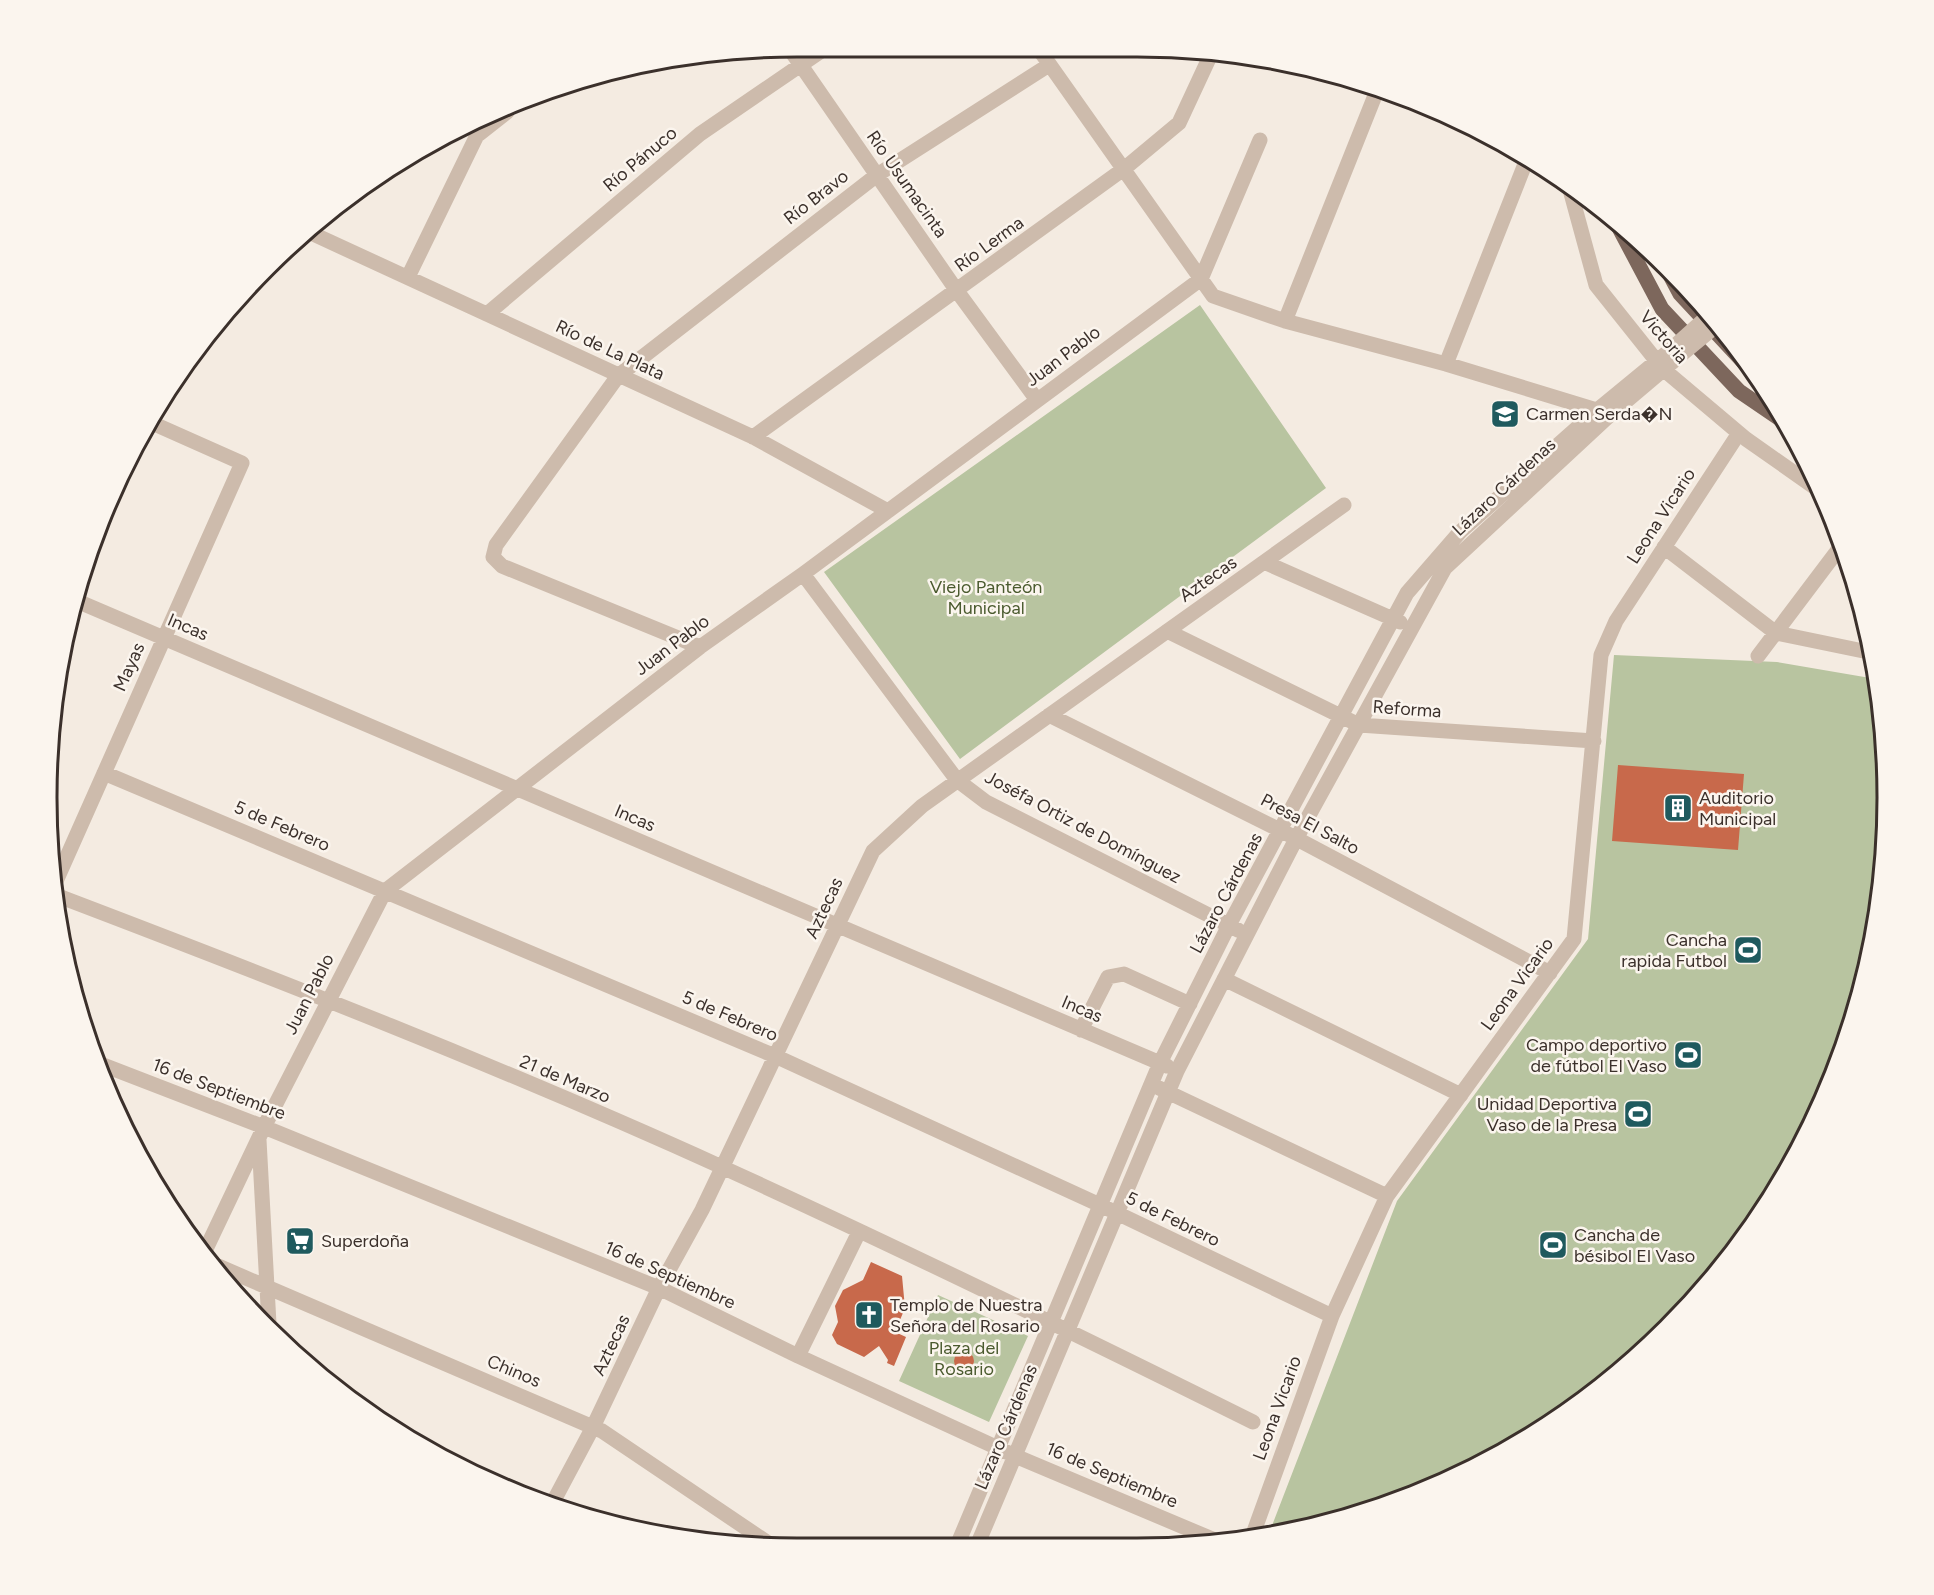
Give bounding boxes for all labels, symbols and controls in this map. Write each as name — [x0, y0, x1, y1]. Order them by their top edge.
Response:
street label: Río Pánuco — [598, 122, 682, 196]
street label: Río Usumacinta — [862, 126, 952, 242]
street label: Río Bravo — [779, 165, 853, 229]
street label: Río Lerma — [950, 212, 1028, 276]
street label: Victoria — [1635, 306, 1693, 368]
street label: Río de La Plata — [552, 315, 668, 385]
street label: Juan Pablo — [1021, 321, 1105, 391]
school or university icon: Carmen Serda�N — [1489, 398, 1521, 430]
place label: Carmen Serda�N — [1526, 403, 1673, 425]
street label: Lázaro Cárdenas — [1448, 433, 1560, 541]
street label: Leona Vicario — [1622, 464, 1700, 568]
street label: Aztecas — [1175, 551, 1241, 607]
park label: Viejo Panteón Municipal — [930, 576, 1042, 619]
street label: Incas — [164, 609, 212, 645]
street label: Juan Pablo — [630, 610, 714, 680]
street label: Mayas — [109, 639, 149, 695]
street label: Reforma — [1372, 696, 1442, 722]
street label: Joséfa Ortiz de Domínguez — [981, 766, 1185, 888]
place label: Auditorio Municipal — [1699, 787, 1776, 830]
street label: Presa El Salto — [1257, 789, 1363, 859]
building icon: Auditorio Municipal — [1662, 792, 1694, 824]
street label: 5 de Febrero — [231, 796, 333, 856]
street label: Incas — [611, 800, 659, 836]
street label: Lázaro Cárdenas — [1185, 829, 1267, 957]
street label: Aztecas — [800, 874, 848, 942]
place label: Cancha rapida Futbol — [1621, 929, 1727, 972]
street label: Leona Vicario — [1476, 933, 1558, 1035]
sports icon: Cancha rapida Futbol — [1732, 934, 1764, 966]
street label: Juan Pablo — [279, 950, 339, 1038]
street label: 5 de Febrero — [679, 986, 781, 1046]
street label: Incas — [1058, 991, 1106, 1027]
place label: Campo deportivo de fútbol El Vaso — [1526, 1034, 1667, 1077]
sports icon: Campo deportivo de fútbol El Vaso — [1672, 1039, 1704, 1071]
street label: 21 de Marzo — [516, 1050, 614, 1108]
street label: 16 de Septiembre — [149, 1053, 289, 1125]
place label: Unidad Deportiva Vaso de la Presa — [1477, 1093, 1617, 1136]
sports icon: Unidad Deportiva Vaso de la Presa — [1622, 1098, 1654, 1130]
street label: 5 de Febrero — [1122, 1187, 1224, 1251]
place label: Cancha de bésibol El Vaso — [1574, 1224, 1695, 1267]
supermarket icon: Superdoña — [284, 1225, 316, 1257]
sports icon: Cancha de bésibol El Vaso — [1537, 1229, 1569, 1261]
place label: Superdoña — [321, 1230, 409, 1252]
street label: 16 de Septiembre — [601, 1236, 739, 1314]
place label: Templo de Nuestra Señora del Rosario — [890, 1294, 1043, 1337]
church icon: Templo de Nuestra Señora del Rosario — [853, 1299, 885, 1331]
street label: Aztecas — [587, 1311, 635, 1379]
park label: Plaza del Rosario — [929, 1337, 999, 1380]
street label: Chinos — [484, 1350, 544, 1392]
street label: Leona Vicario — [1248, 1353, 1306, 1463]
street label: Lázaro Cárdenas — [970, 1361, 1042, 1493]
street label: 16 de Septiembre — [1043, 1437, 1181, 1513]

